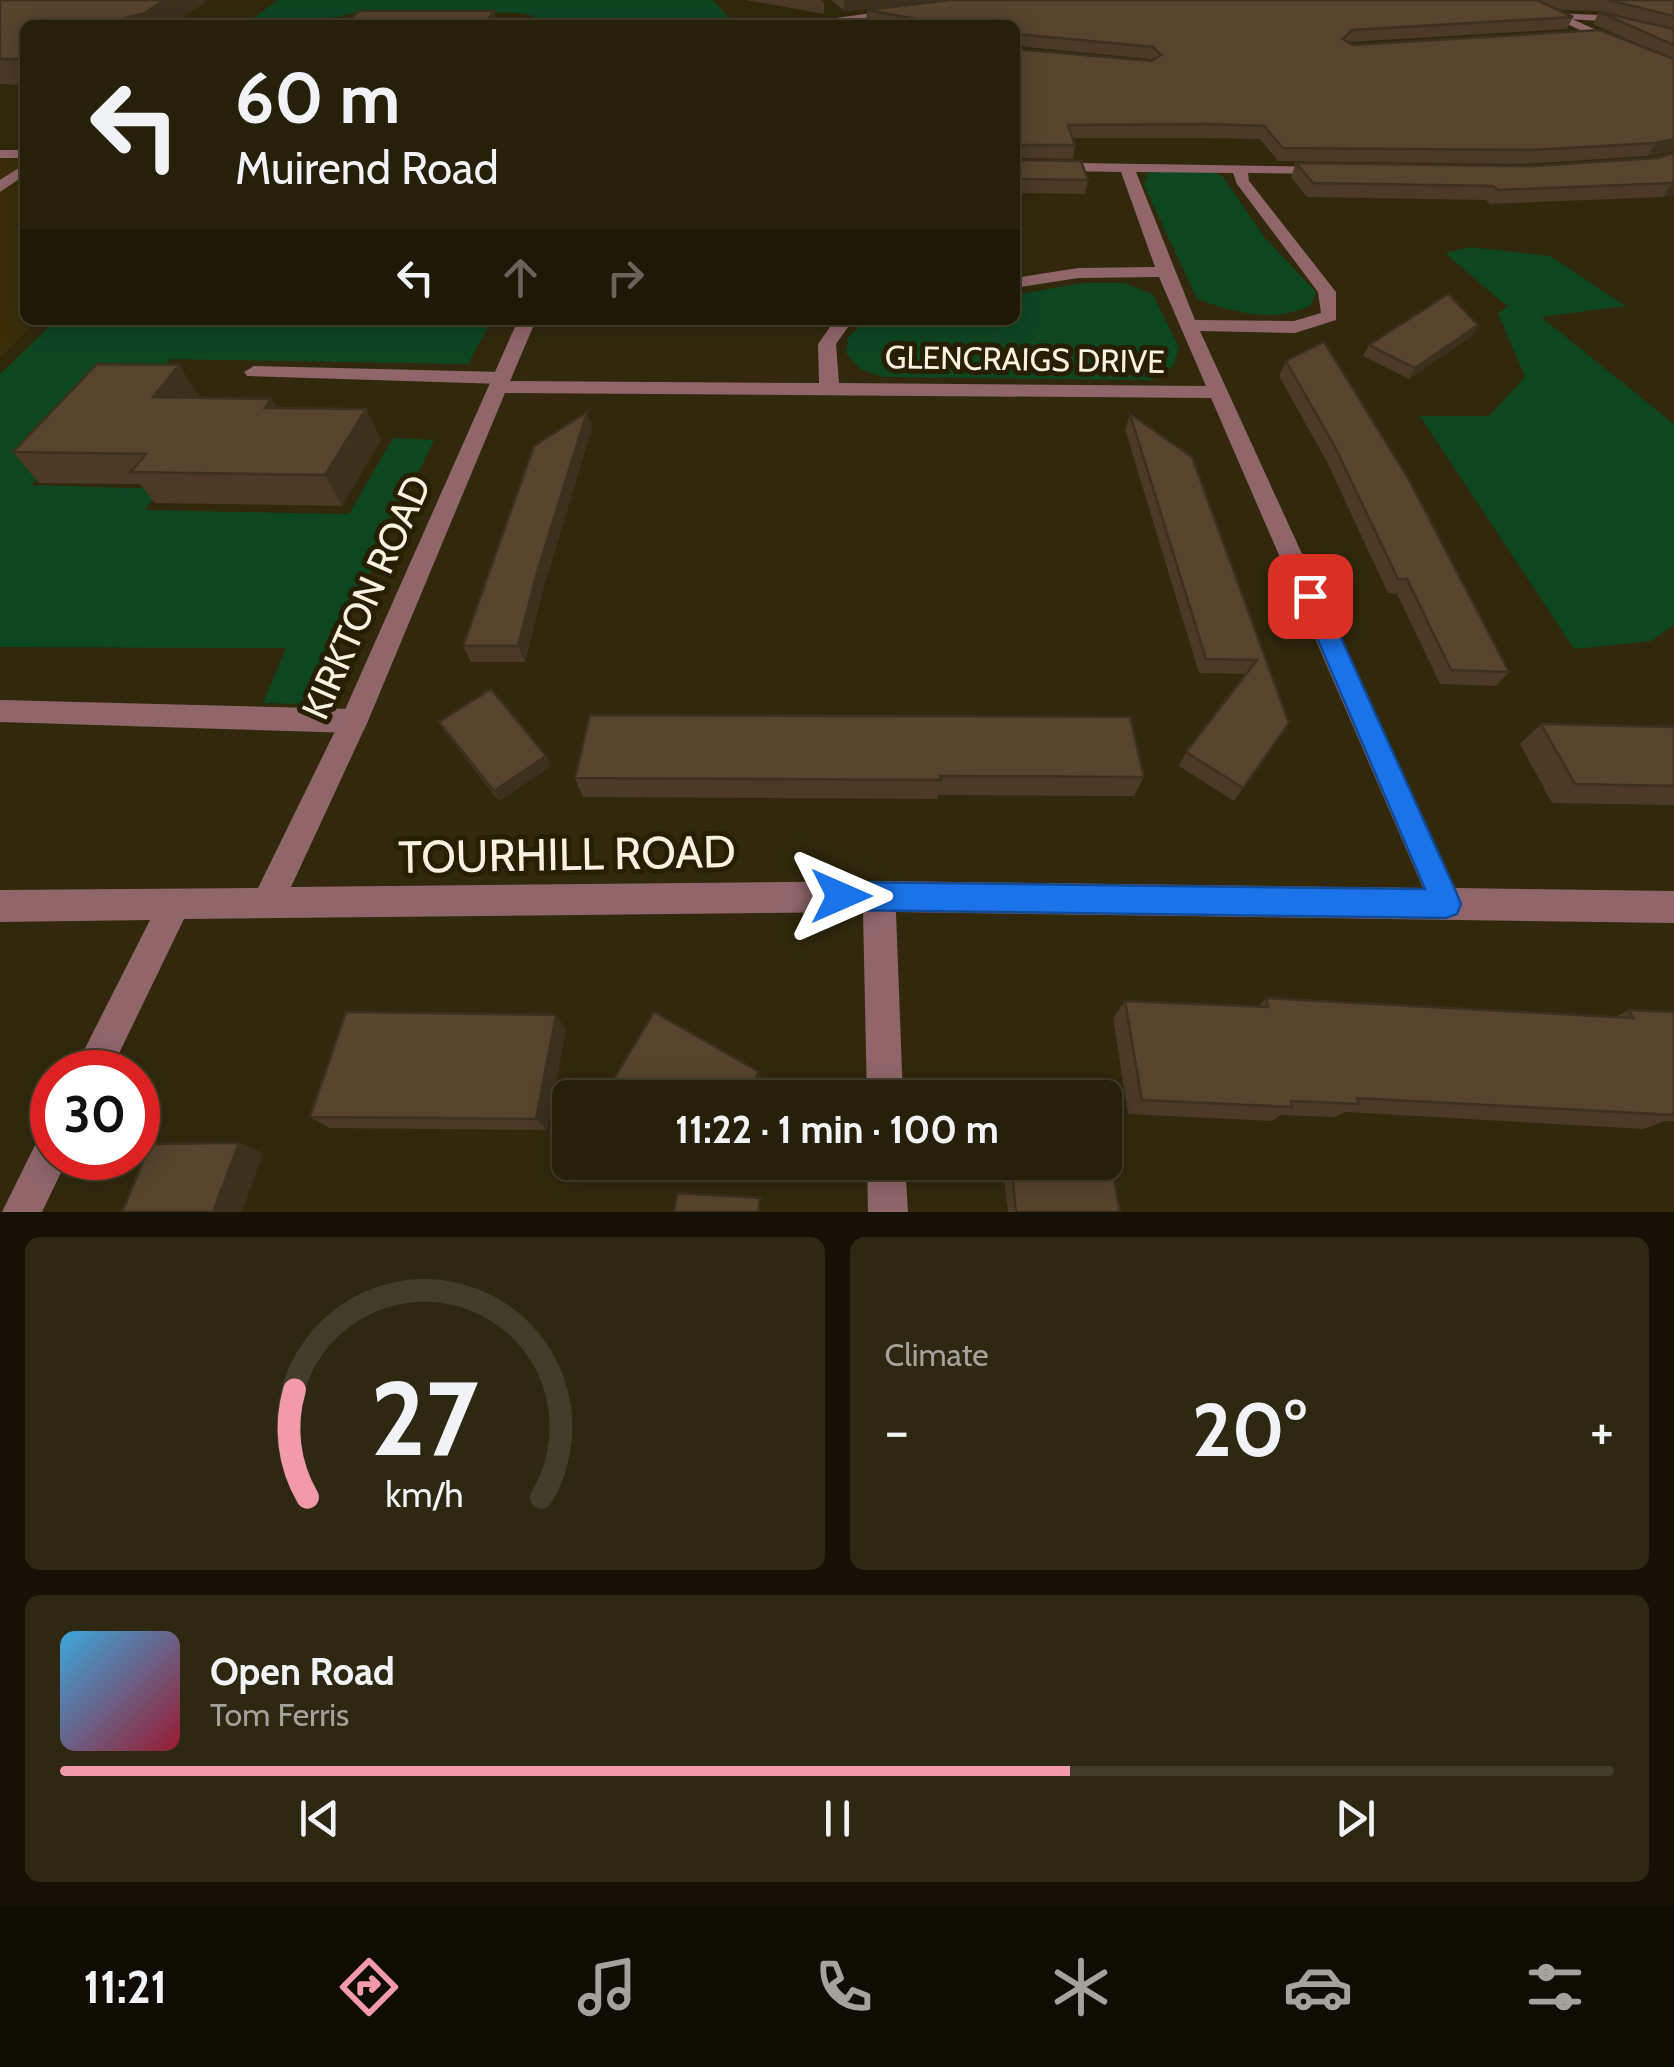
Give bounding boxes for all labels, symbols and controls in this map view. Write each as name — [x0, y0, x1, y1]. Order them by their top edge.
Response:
text: 60 m — [235, 55, 400, 141]
icon: left — [70, 60, 200, 190]
text: Muirend Road — [235, 141, 499, 195]
icon: left — [388, 250, 443, 305]
icon: ahead — [493, 250, 548, 305]
icon: right — [598, 250, 653, 305]
street label: GLENCRAIGS DRIVE — [885, 337, 1165, 381]
street label: KIRKTON ROAD — [291, 468, 441, 726]
pin — [1268, 554, 1353, 639]
icon: arrive — [1283, 569, 1338, 624]
street label: TOURHILL ROAD — [398, 824, 736, 884]
position arrow — [789, 844, 893, 948]
speed limit sign: 30 — [30, 1050, 160, 1180]
text: 11:22 · 1 min · 100 m — [675, 1106, 999, 1153]
text: Climate — [885, 1335, 989, 1374]
text: 27 — [371, 1355, 479, 1481]
text: 20° — [1192, 1384, 1306, 1475]
text: − — [885, 1397, 909, 1464]
text: + — [1590, 1397, 1614, 1464]
text: km/h — [386, 1473, 464, 1516]
text: Open Road — [210, 1648, 395, 1695]
text: Tom Ferris — [210, 1695, 349, 1734]
icon: previous — [292, 1791, 347, 1846]
icon: pause — [810, 1791, 865, 1846]
icon: next — [1328, 1791, 1383, 1846]
icon: directions — [334, 1952, 404, 2022]
icon: music — [572, 1952, 642, 2022]
icon: phone — [809, 1952, 879, 2022]
icon: climate — [1046, 1952, 1116, 2022]
icon: car — [1283, 1952, 1353, 2022]
icon: filters — [1520, 1952, 1590, 2022]
text: 11:21 — [84, 1960, 167, 2014]

